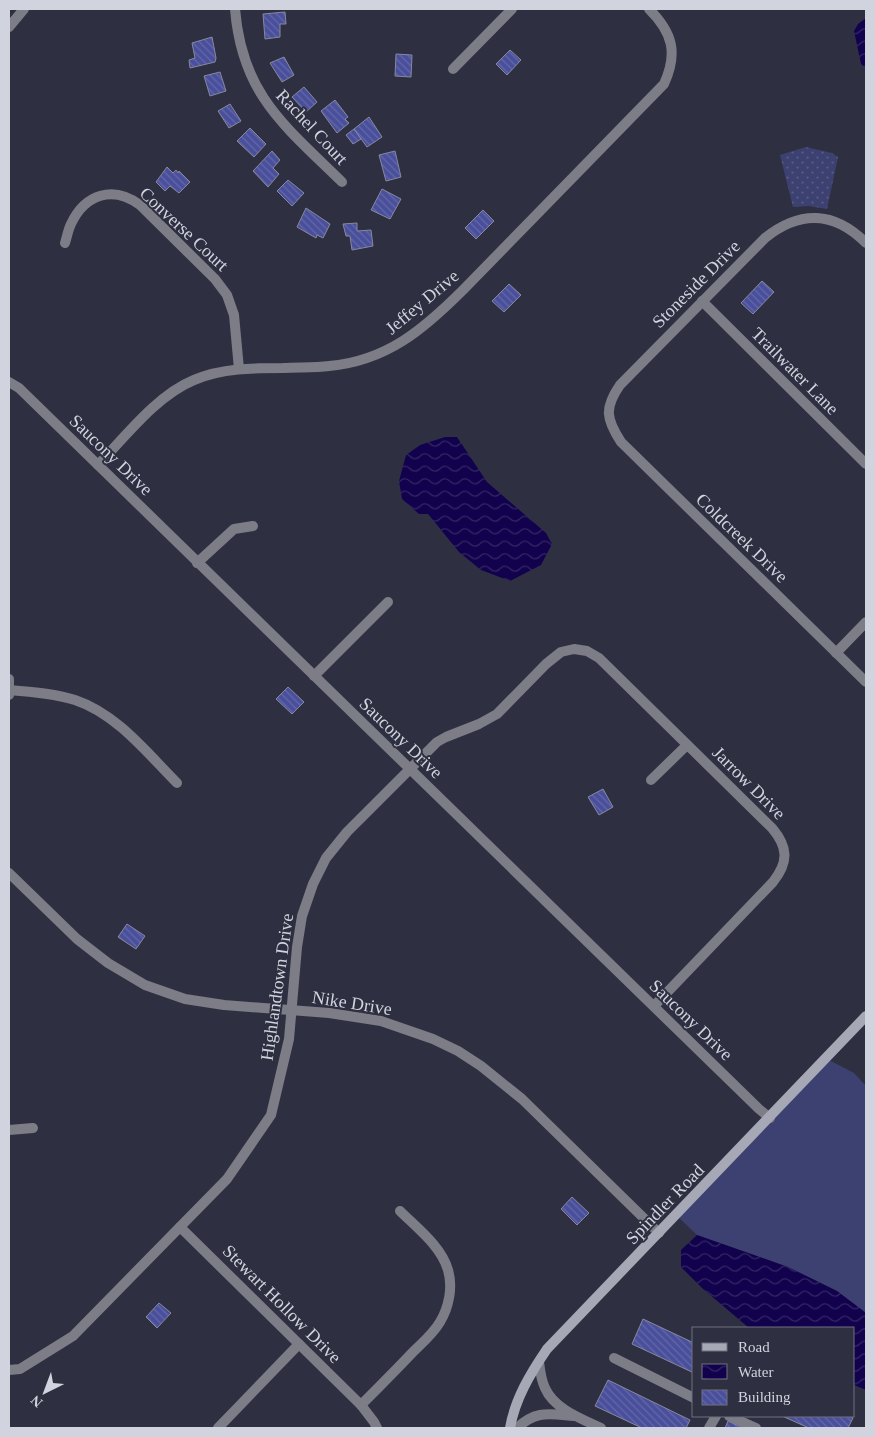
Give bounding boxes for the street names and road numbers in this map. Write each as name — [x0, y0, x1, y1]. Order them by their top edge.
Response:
street label: Rachel Court — [272, 85, 352, 169]
street label: Converse Court — [136, 183, 232, 275]
street label: Stoneside Drive — [648, 236, 744, 332]
street label: Jeffey Drive — [381, 266, 463, 338]
street label: Trailwater Lane — [747, 323, 843, 419]
street label: Saucony Drive — [65, 410, 157, 500]
street label: Coldcreek Drive — [692, 489, 792, 587]
street label: Saucony Drive — [355, 693, 447, 783]
street label: Jarrow Drive — [709, 743, 789, 823]
street label: Highlandtown Drive — [257, 912, 297, 1062]
street label: Saucony Drive — [645, 975, 737, 1065]
street label: Nike Drive — [311, 987, 393, 1019]
street label: Spindler Road — [622, 1160, 708, 1248]
street label: Stewart Hollow Drive — [219, 1241, 345, 1367]

